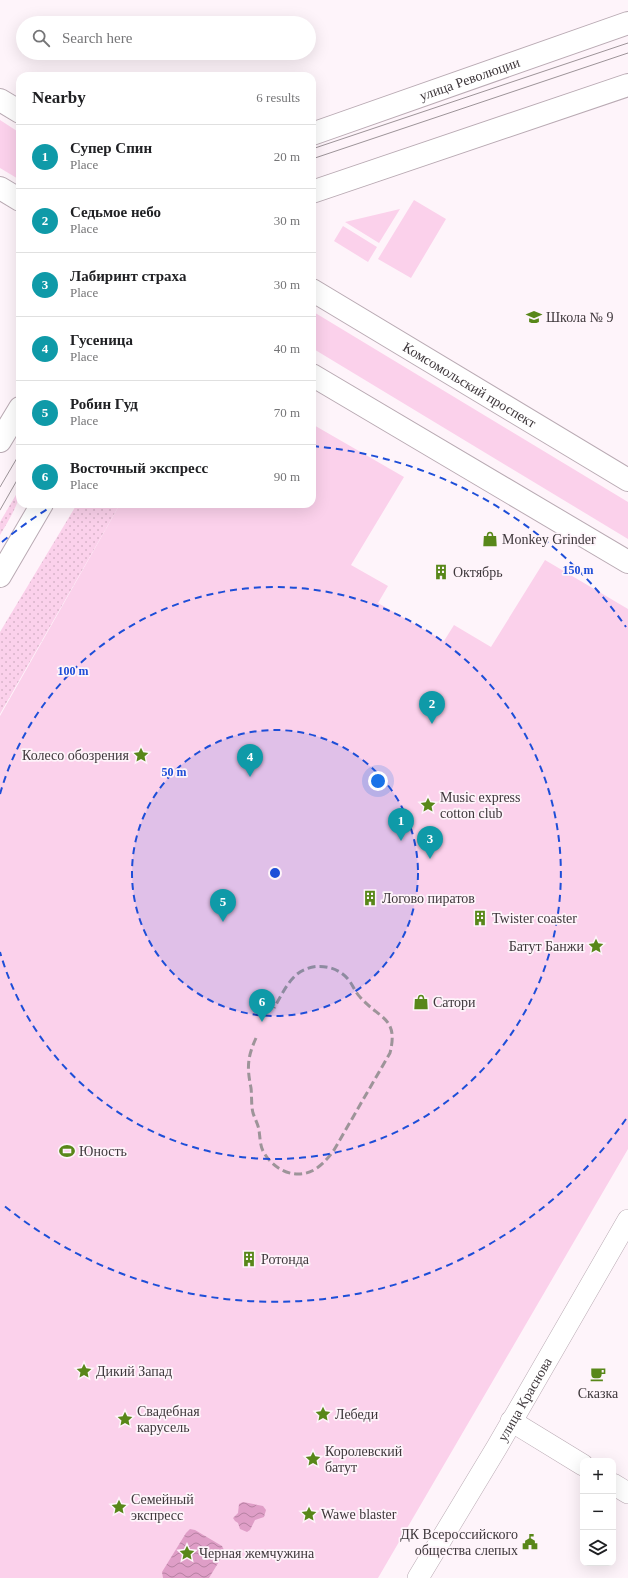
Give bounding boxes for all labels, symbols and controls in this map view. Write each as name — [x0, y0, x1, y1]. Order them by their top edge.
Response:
search box — [16, 16, 316, 60]
icon: search — [30, 27, 52, 49]
text: Search here — [62, 30, 132, 46]
street label: улица Революции — [417, 54, 522, 103]
text: Nearby — [32, 88, 86, 107]
text: 6 results — [256, 90, 300, 105]
text: Супер Спин — [70, 140, 152, 156]
text: 1 — [42, 149, 48, 164]
text: 20 m — [274, 149, 300, 164]
text: Place — [70, 157, 98, 172]
text: Седьмое небо — [70, 204, 161, 220]
text: 2 — [42, 213, 48, 228]
text: 30 m — [274, 213, 300, 228]
text: Place — [70, 221, 98, 236]
text: Лабиринт cтраха — [70, 268, 186, 284]
text: 3 — [42, 277, 48, 292]
text: 30 m — [274, 277, 300, 292]
text: Place — [70, 285, 98, 300]
school or university icon: Школа № 9 — [525, 308, 543, 326]
place label: Школа № 9 — [546, 310, 614, 325]
text: Гусеница — [70, 332, 133, 348]
street label: Комсомольский проспект — [401, 339, 539, 430]
text: 4 — [42, 341, 48, 356]
text: 40 m — [274, 341, 300, 356]
text: Place — [70, 349, 98, 364]
text: Робин Гуд — [70, 396, 138, 412]
text: 5 — [42, 405, 48, 420]
text: 70 m — [274, 405, 300, 420]
text: Place — [70, 413, 98, 428]
text: Восточный экспресс — [70, 460, 208, 476]
text: 6 — [42, 469, 48, 484]
text: 90 m — [274, 469, 300, 484]
text: Place — [70, 477, 98, 492]
shop icon: Monkey Grinder — [481, 530, 499, 548]
place label: Monkey Grinder — [502, 532, 596, 547]
building icon: Октябрь — [432, 563, 450, 581]
text: 150 m — [563, 563, 594, 577]
place label: Октябрь — [453, 565, 503, 580]
text: 100 m — [58, 664, 89, 678]
pin: 2 — [419, 691, 445, 724]
pin: 4 — [237, 744, 263, 777]
place icon: Колесо обозрения — [132, 746, 150, 764]
place label: Колесо обозрения — [22, 748, 130, 763]
text: 50 m — [162, 765, 187, 779]
your location — [368, 771, 388, 791]
place label: Music express cotton club — [440, 790, 521, 821]
place icon: Music express cotton club — [419, 796, 437, 814]
pin: 1 — [388, 808, 414, 841]
pin: 3 — [417, 826, 443, 859]
centre of rings — [268, 866, 282, 880]
pin: 5 — [210, 889, 236, 922]
building icon: Логово пиратов — [361, 889, 379, 907]
place label: Логово пиратов — [382, 891, 475, 906]
building icon: Twister coaster — [471, 909, 489, 927]
place label: Twister coaster — [492, 911, 577, 926]
place icon: Батут Банжи — [587, 937, 605, 955]
place label: Батут Банжи — [509, 939, 585, 954]
pin: 6 — [249, 989, 275, 1022]
shop icon: Сатори — [412, 993, 430, 1011]
place label: Сатори — [433, 995, 476, 1010]
sports icon: Юность — [58, 1142, 76, 1160]
place label: Юность — [79, 1144, 127, 1159]
building icon: Ротонда — [240, 1250, 258, 1268]
place label: Ротонда — [261, 1252, 310, 1267]
street label: улица Краснова — [495, 1354, 555, 1444]
place icon: Дикий Запад — [75, 1362, 93, 1380]
place label: Дикий Запад — [96, 1364, 172, 1379]
cafe icon: Сказка — [589, 1365, 607, 1383]
place label: Сказка — [578, 1386, 619, 1401]
place label: Свадебная карусель — [137, 1404, 200, 1435]
place icon: Лебеди — [314, 1405, 332, 1423]
place label: Лебеди — [335, 1407, 379, 1422]
place icon: Свадебная карусель — [116, 1410, 134, 1428]
place label: Королевский батут — [325, 1444, 403, 1475]
place icon: Королевский батут — [304, 1450, 322, 1468]
map controls — [580, 1458, 616, 1566]
button: + — [580, 1458, 616, 1494]
place label: Семейный экспресс — [131, 1492, 194, 1523]
button: − — [580, 1494, 616, 1530]
place icon: Семейный экспресс — [110, 1498, 128, 1516]
place icon: Wawe blaster — [300, 1505, 318, 1523]
place label: Wawe blaster — [321, 1507, 397, 1522]
place label: ДК Всероссийского общества слепых — [400, 1527, 518, 1558]
button: layers — [580, 1530, 616, 1566]
public building icon: ДК Всероссийского общества слепых — [521, 1533, 539, 1551]
place icon: Черная жемчужина — [178, 1544, 196, 1562]
place label: Черная жемчужина — [199, 1546, 315, 1561]

